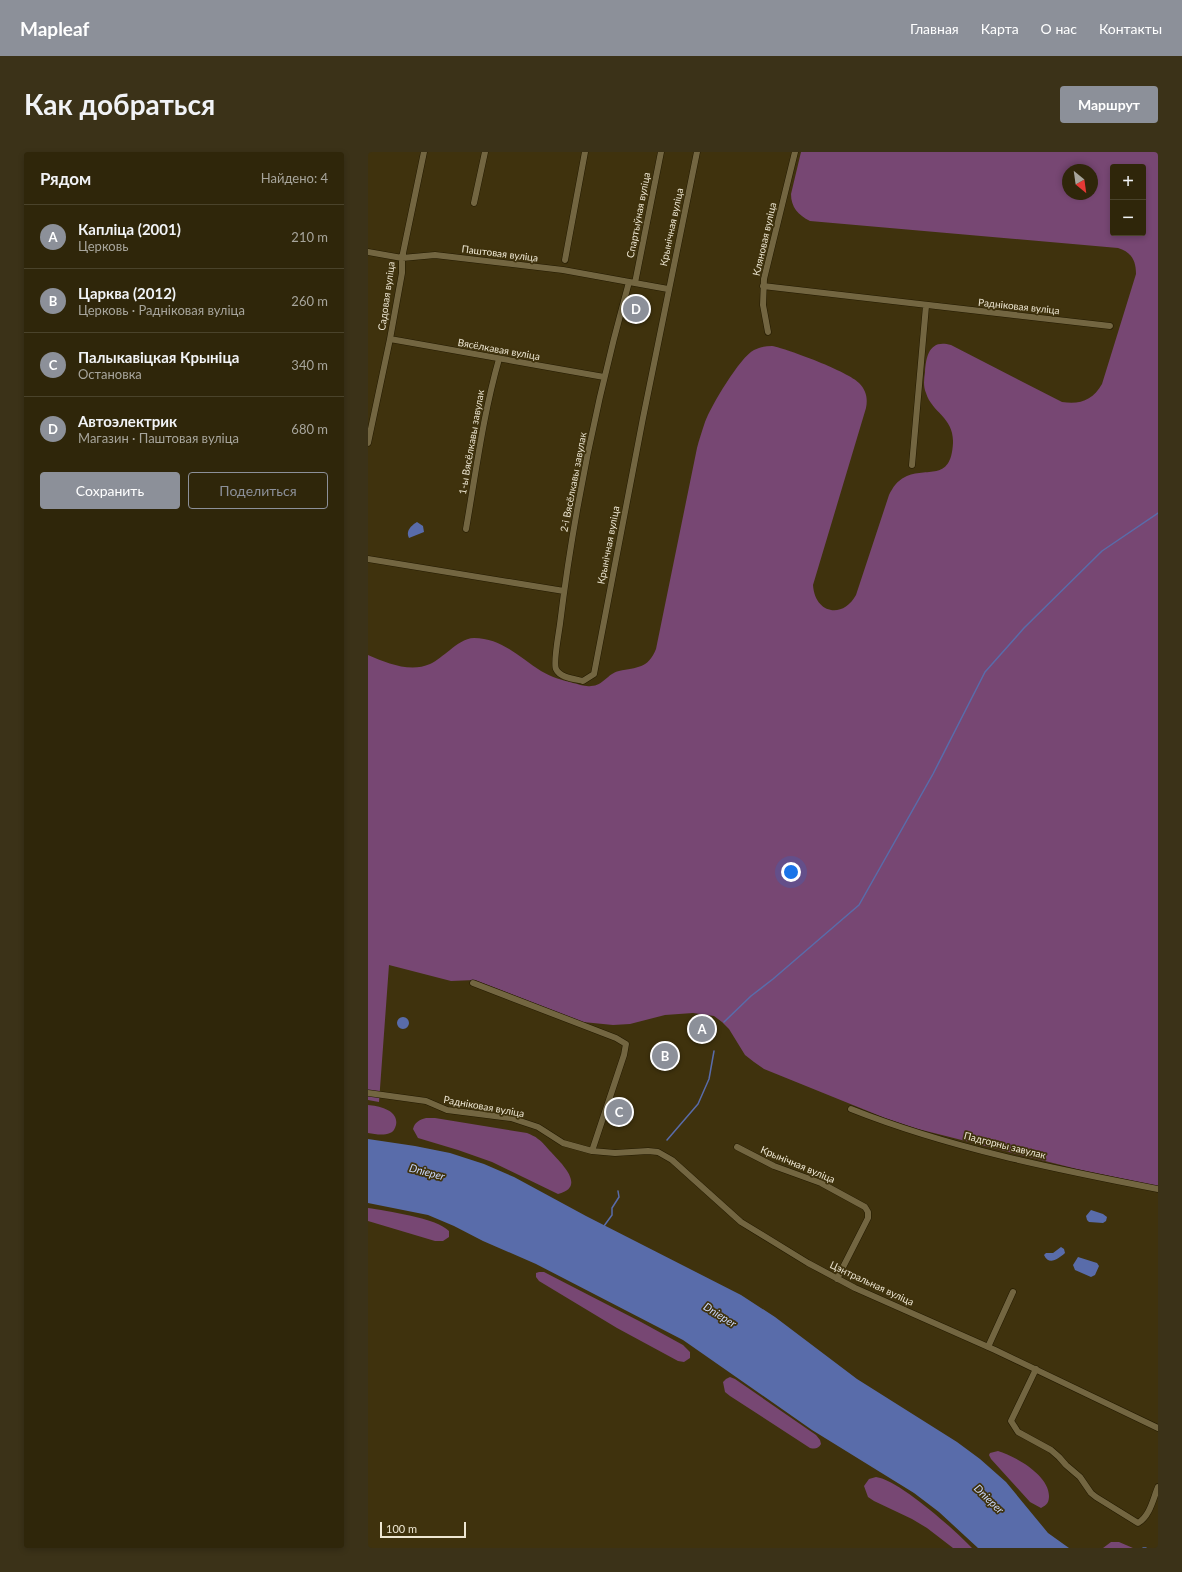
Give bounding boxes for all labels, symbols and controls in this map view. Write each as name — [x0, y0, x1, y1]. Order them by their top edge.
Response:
text: Mapleaf — [20, 17, 89, 40]
text: Главная — [910, 20, 959, 37]
text: Карта — [981, 20, 1019, 37]
text: О нас — [1041, 20, 1077, 37]
text: Контакты — [1099, 20, 1162, 37]
button: Маршрут — [1060, 86, 1158, 123]
text: Как добраться — [24, 87, 215, 121]
north arrow — [1062, 164, 1098, 200]
map controls — [1110, 164, 1146, 236]
button: + — [1110, 164, 1146, 200]
text: Рядом — [40, 168, 91, 189]
text: Найдено: 4 — [261, 170, 328, 186]
street label: Спартыўная вуліца — [624, 171, 652, 259]
street label: Крынічная вуліца — [657, 187, 685, 267]
button: − — [1110, 200, 1146, 236]
street label: Кляновая вуліца — [750, 201, 778, 277]
text: Капліца (2001) — [78, 220, 181, 238]
text: A — [48, 229, 58, 245]
text: 210 m — [291, 229, 328, 245]
text: Церковь — [78, 238, 128, 254]
street label: Паштовая вуліца — [461, 242, 539, 264]
street label: Садовая вуліца — [375, 261, 397, 331]
text: Царква (2012) — [78, 284, 176, 302]
text: B — [49, 293, 57, 309]
text: 260 m — [291, 293, 328, 309]
pin: D — [623, 294, 649, 324]
street label: Радніковая вуліца — [978, 296, 1060, 316]
text: Церковь · Радніковая вуліца — [78, 302, 245, 318]
street label: Вясёлкавая вуліца — [457, 336, 541, 362]
text: Палыкавіцкая Крыніца — [78, 348, 239, 366]
text: C — [49, 357, 57, 373]
text: 340 m — [291, 357, 328, 373]
text: Остановка — [78, 366, 142, 382]
street label: 1-ы Вясёлкавы завулак — [456, 388, 486, 495]
text: Автоэлектрик — [78, 412, 177, 430]
text: D — [48, 421, 58, 437]
text: 680 m — [291, 421, 328, 437]
text: Магазин · Паштовая вуліца — [78, 430, 239, 446]
street label: 2-і Вясёлкавы завулак — [557, 430, 589, 533]
button: Сохранить — [40, 472, 180, 509]
button: Поделиться — [188, 472, 328, 509]
street label: Крынічная вуліца — [595, 505, 621, 585]
your location — [781, 862, 801, 882]
pin: A — [689, 1014, 715, 1044]
pin: B — [652, 1041, 678, 1071]
street label: Радніковая вуліца — [443, 1093, 525, 1119]
pin: C — [606, 1097, 632, 1127]
street label: Падгорны завулак — [963, 1129, 1048, 1161]
street label: Крынічная вуліца — [759, 1143, 837, 1185]
water label: Dnieper — [408, 1161, 446, 1183]
street label: Цэнтральная вуліца — [828, 1258, 916, 1308]
water label: Dnieper — [701, 1299, 739, 1330]
water label: Dnieper — [972, 1481, 1007, 1516]
scale bar — [380, 1520, 466, 1539]
text: 100 m — [386, 1522, 417, 1535]

